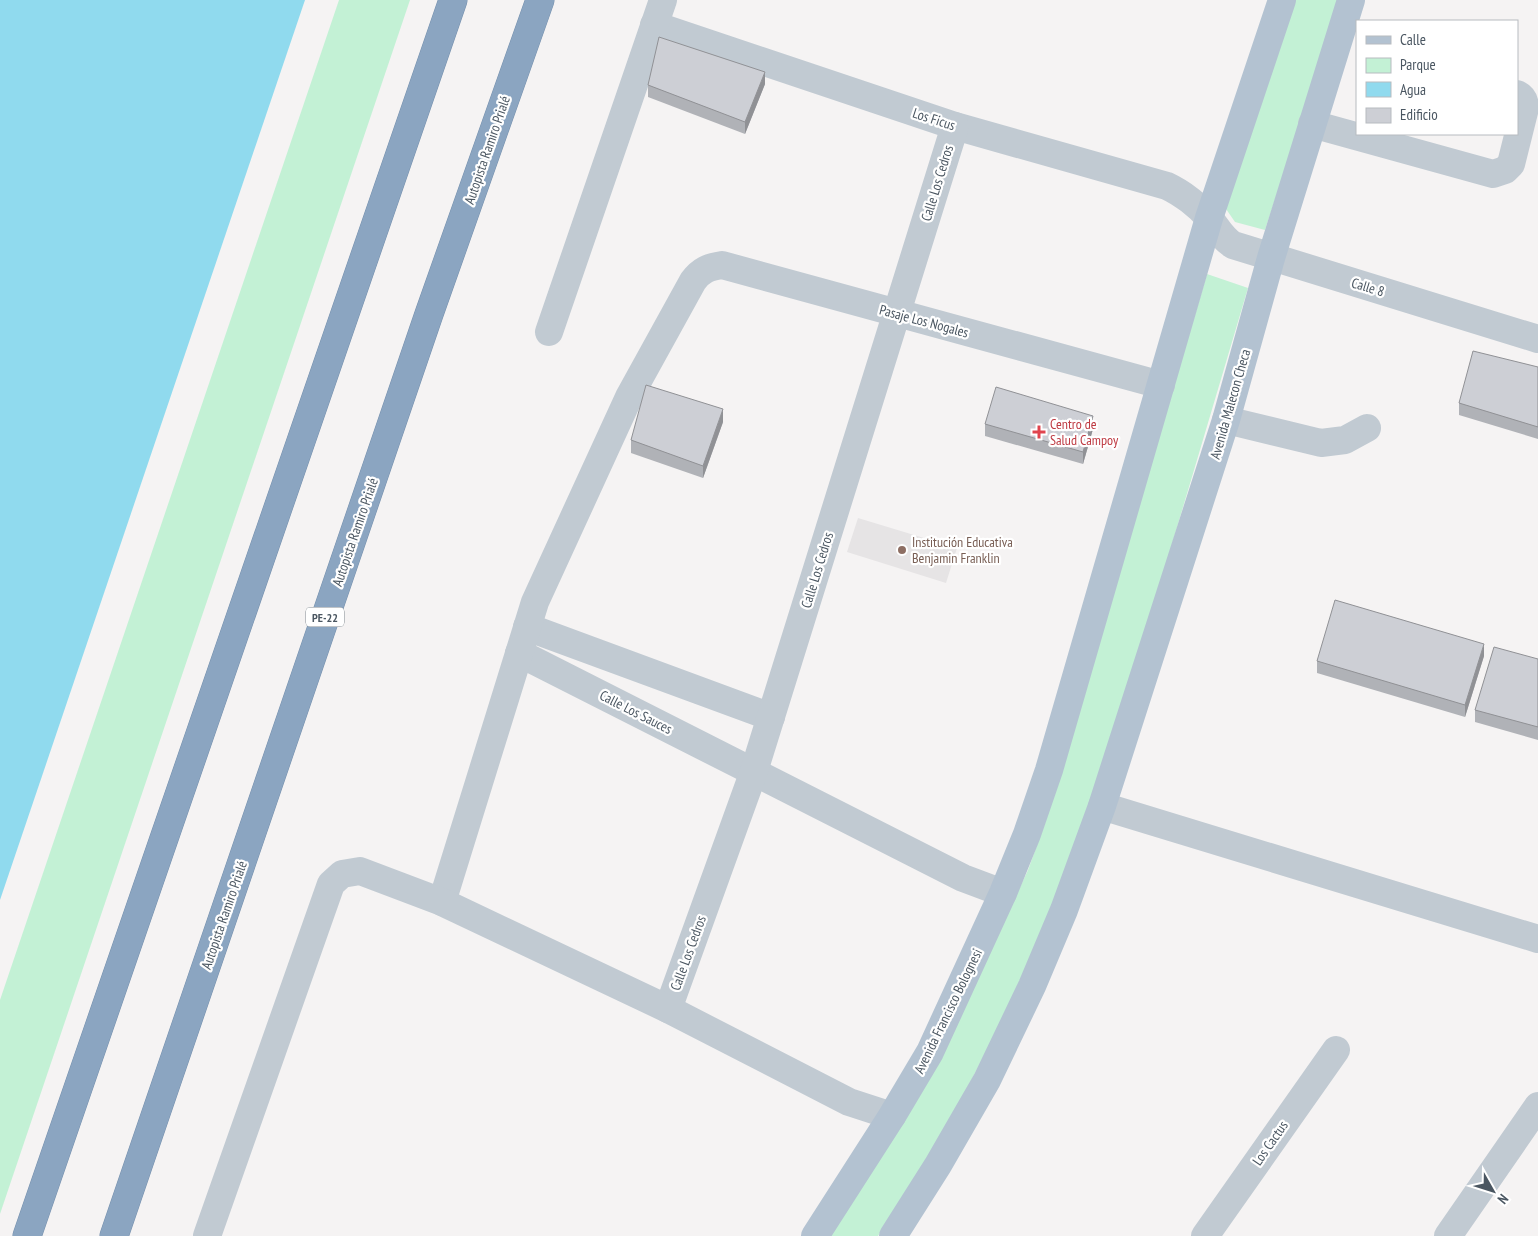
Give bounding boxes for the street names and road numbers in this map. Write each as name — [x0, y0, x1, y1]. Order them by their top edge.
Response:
street label: Autopista Ramiro Prialé — [460, 93, 514, 207]
street label: Los Ficus — [911, 104, 958, 134]
street label: Calle Los Cedros — [917, 143, 957, 223]
street label: Calle 8 — [1349, 274, 1387, 300]
street label: Pasaje Los Nogales — [877, 300, 971, 342]
street label: Avenida Malecon Checa — [1206, 347, 1254, 461]
street label: Autopista Ramiro Prialé — [328, 475, 382, 589]
street label: Calle Los Cedros — [797, 530, 837, 610]
road number: PE-22 — [306, 608, 344, 626]
street label: Calle Los Sauces — [597, 686, 676, 738]
street label: Autopista Ramiro Prialé — [197, 858, 251, 972]
street label: Calle Los Cedros — [666, 913, 710, 993]
street label: Avenida Francisco Bolognesi — [910, 946, 986, 1076]
street label: Los Cactus — [1248, 1117, 1292, 1169]

